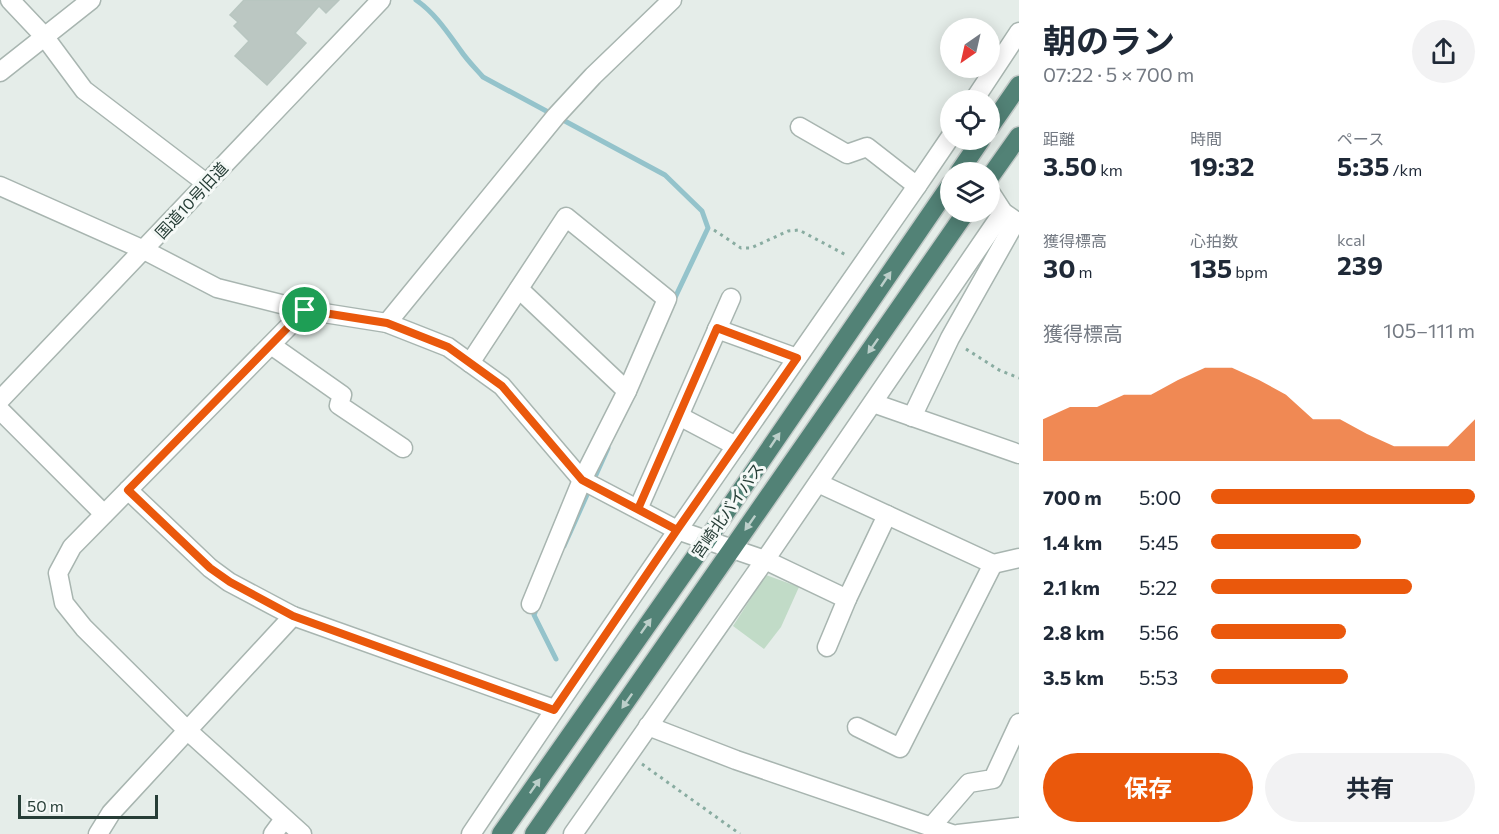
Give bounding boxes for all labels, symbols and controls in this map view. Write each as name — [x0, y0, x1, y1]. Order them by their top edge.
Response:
north arrow — [940, 18, 1000, 78]
map controls — [940, 18, 1000, 222]
text: 朝のラン — [1043, 19, 1175, 60]
button: share — [1412, 20, 1475, 83]
text: 07:22 · 5 × 700 m — [1043, 62, 1194, 86]
button: locate — [940, 90, 1000, 150]
text: 距離 — [1043, 129, 1075, 148]
text: 時間 — [1190, 129, 1222, 148]
text: ペース — [1337, 129, 1384, 148]
text: 3.50 — [1043, 150, 1097, 181]
text: 19:32 — [1190, 150, 1254, 181]
text: 5:35 — [1337, 150, 1389, 181]
street label: 国道10号旧道 — [151, 158, 231, 242]
text: km — [1097, 160, 1123, 179]
text: /km — [1389, 160, 1422, 179]
button: layers — [940, 162, 1000, 222]
text: kcal — [1337, 230, 1366, 249]
text: 獲得標高 — [1043, 231, 1107, 250]
text: 心拍数 — [1190, 231, 1238, 250]
text: 239 — [1337, 249, 1383, 280]
text: 30 — [1043, 252, 1075, 283]
text: 135 — [1190, 252, 1232, 283]
text: m — [1075, 262, 1092, 281]
text: bpm — [1232, 262, 1268, 281]
one-way arrow — [880, 272, 892, 288]
pin — [279, 284, 330, 335]
icon: arrive — [288, 293, 321, 326]
text: 105–111 m — [1383, 318, 1475, 342]
text: 獲得標高 — [1043, 321, 1123, 345]
one-way arrow — [868, 338, 879, 354]
one-way arrow — [769, 432, 780, 448]
street label: 宮崎北バイパス — [687, 459, 767, 561]
text: 700 m — [1043, 485, 1102, 509]
text: 5:00 — [1139, 485, 1181, 509]
one-way arrow — [744, 515, 756, 531]
text: 1.4 km — [1043, 530, 1102, 554]
text: 5:45 — [1139, 530, 1179, 554]
text: 2.1 km — [1043, 575, 1100, 599]
text: 5:22 — [1139, 575, 1177, 599]
one-way arrow — [640, 619, 652, 635]
text: 2.8 km — [1043, 620, 1105, 644]
text: 5:56 — [1139, 620, 1179, 644]
text: 3.5 km — [1043, 665, 1104, 689]
text: 5:53 — [1139, 665, 1178, 689]
one-way arrow — [621, 692, 633, 708]
button: 保存 — [1043, 753, 1253, 822]
button: 共有 — [1265, 753, 1475, 822]
one-way arrow — [529, 778, 540, 794]
scale bar — [18, 792, 158, 820]
text: 50 m — [27, 796, 64, 815]

